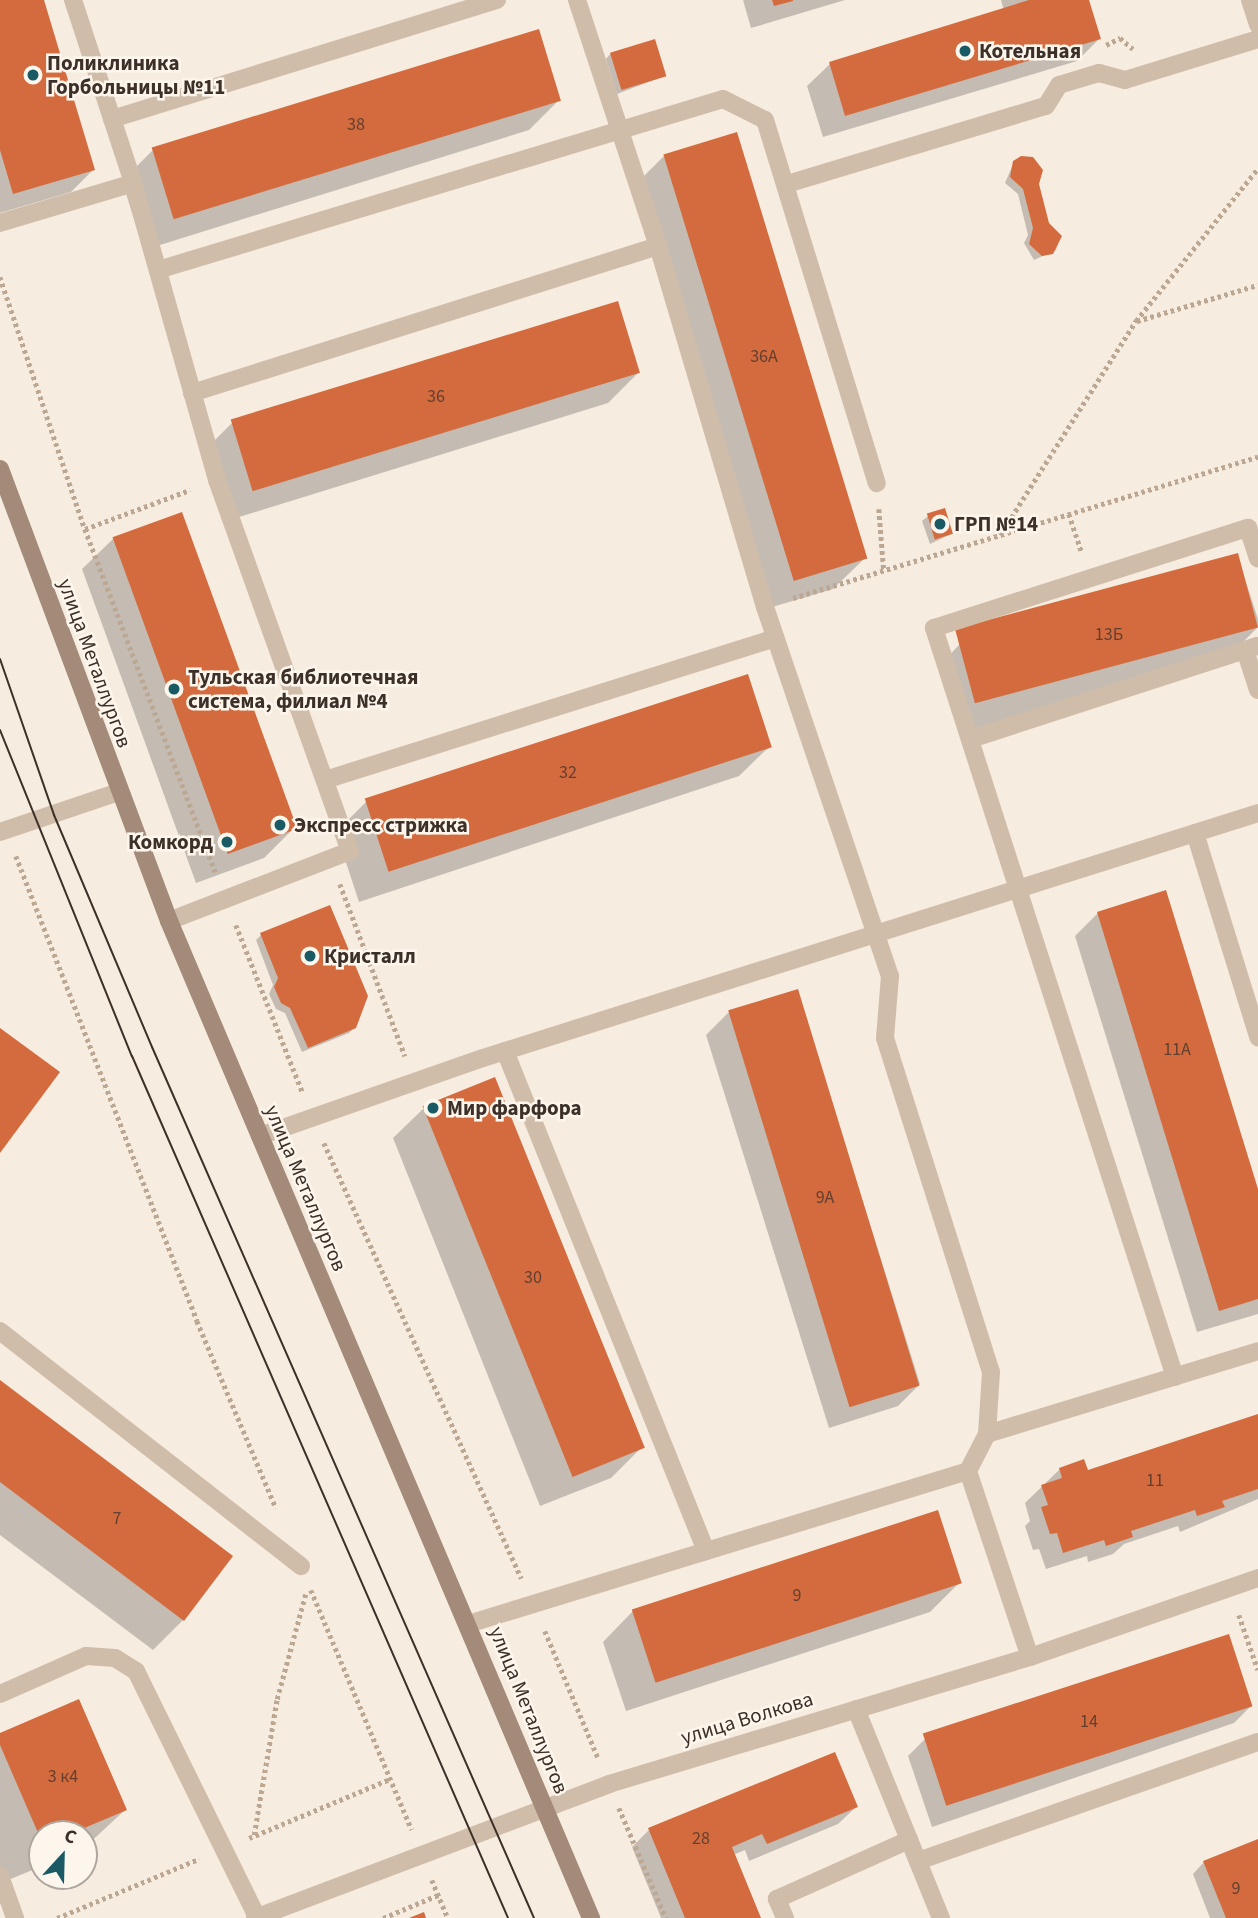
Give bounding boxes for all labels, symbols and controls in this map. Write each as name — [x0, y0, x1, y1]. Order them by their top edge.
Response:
place label: Котельная — [979, 38, 1081, 64]
marker: Котельная — [957, 43, 973, 59]
place label: Поликлиника Горбольницы №11 — [47, 50, 225, 100]
marker: Поликлиника Горбольницы №11 — [25, 67, 41, 83]
house number: 38 — [347, 114, 365, 136]
house number: 36А — [750, 346, 778, 368]
house number: 36 — [427, 386, 445, 408]
place label: ГРП №14 — [954, 511, 1038, 537]
marker: ГРП №14 — [932, 516, 948, 532]
street label: улица Металлургов — [53, 575, 137, 751]
house number: 13Б — [1095, 624, 1123, 646]
place label: Тульская библиотечная система, филиал №4 — [188, 664, 419, 714]
marker: Тульская библиотечная система, филиал №4 — [166, 681, 182, 697]
house number: 32 — [559, 762, 577, 784]
place label: Экспресс стрижка — [294, 812, 468, 838]
marker: Экспресс стрижка — [272, 817, 288, 833]
place label: Комкорд — [128, 829, 213, 855]
marker: Комкорд — [219, 834, 235, 850]
place label: Кристалл — [324, 943, 416, 969]
marker: Кристалл — [302, 948, 318, 964]
house number: 11А — [1163, 1039, 1191, 1061]
place label: Мир фарфора — [447, 1095, 582, 1121]
marker: Мир фарфора — [425, 1100, 441, 1116]
street label: улица Металлургов — [260, 1101, 352, 1275]
house number: 9А — [816, 1187, 834, 1209]
house number: 30 — [524, 1267, 542, 1289]
house number: 11 — [1146, 1470, 1164, 1492]
house number: 7 — [113, 1508, 121, 1530]
house number: 9 — [793, 1585, 801, 1607]
street label: улица Металлургов — [484, 1623, 574, 1797]
street label: улица Волкова — [678, 1686, 816, 1750]
house number: 14 — [1080, 1711, 1098, 1733]
house number: 3 к4 — [48, 1766, 78, 1788]
north arrow — [28, 1820, 98, 1890]
text: С — [60, 1822, 80, 1852]
house number: 28 — [692, 1828, 710, 1850]
house number: 9 — [1232, 1878, 1240, 1900]

